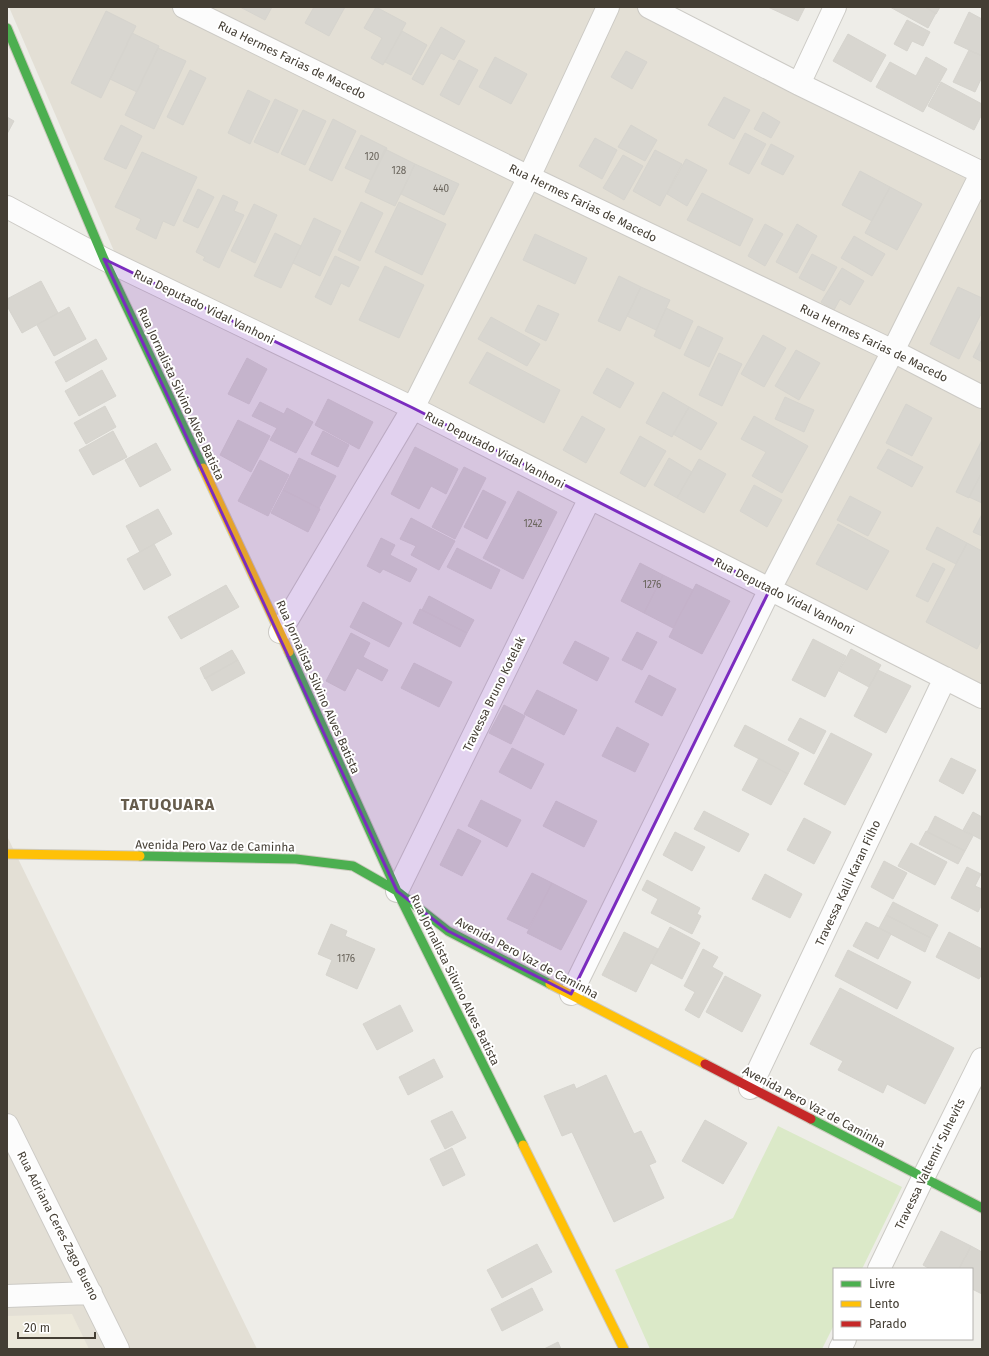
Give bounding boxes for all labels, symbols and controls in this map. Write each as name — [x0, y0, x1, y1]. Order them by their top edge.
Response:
street label: Rua Hermes Farias de Macedo — [216, 18, 368, 102]
house number: 120 — [365, 151, 380, 163]
street label: Rua Hermes Farias de Macedo — [507, 161, 659, 245]
house number: 128 — [392, 165, 407, 177]
house number: 440 — [433, 183, 450, 195]
street label: Rua Deputado Vidal Vanhoni — [131, 267, 277, 347]
street label: Rua Hermes Farias de Macedo — [798, 301, 950, 385]
street label: Rua Jornalista Silvino Alves Batista — [135, 306, 227, 482]
street label: Rua Deputado Vidal Vanhoni — [423, 409, 567, 491]
house number: 1242 — [523, 518, 543, 530]
street label: Rua Deputado Vidal Vanhoni — [712, 555, 856, 637]
house number: 1276 — [643, 579, 661, 591]
street label: Rua Jornalista Silvino Alves Batista — [273, 598, 363, 776]
street label: Travessa Bruno Kotelak — [460, 633, 528, 754]
district label: TATUQUARA — [121, 795, 215, 814]
street label: Travessa Kalil Karan Filho — [813, 818, 883, 948]
street label: Avenida Pero Vaz de Caminha — [135, 838, 295, 854]
street label: Rua Jornalista Silvino Alves Batista — [407, 892, 503, 1068]
street label: Avenida Pero Vaz de Caminha — [453, 914, 601, 1002]
house number: 1176 — [337, 953, 355, 965]
street label: Avenida Pero Vaz de Caminha — [740, 1063, 888, 1151]
street label: Travessa Valtemir Suhevits — [892, 1096, 968, 1232]
street label: Rua Adriana Ceres Zago Bueno — [14, 1149, 102, 1303]
legend — [833, 1268, 973, 1340]
text: Livre — [869, 1277, 895, 1291]
text: Lento — [869, 1297, 899, 1311]
scale bar — [18, 1314, 95, 1340]
text: Parado — [869, 1317, 907, 1331]
text: 20 m — [24, 1321, 50, 1335]

